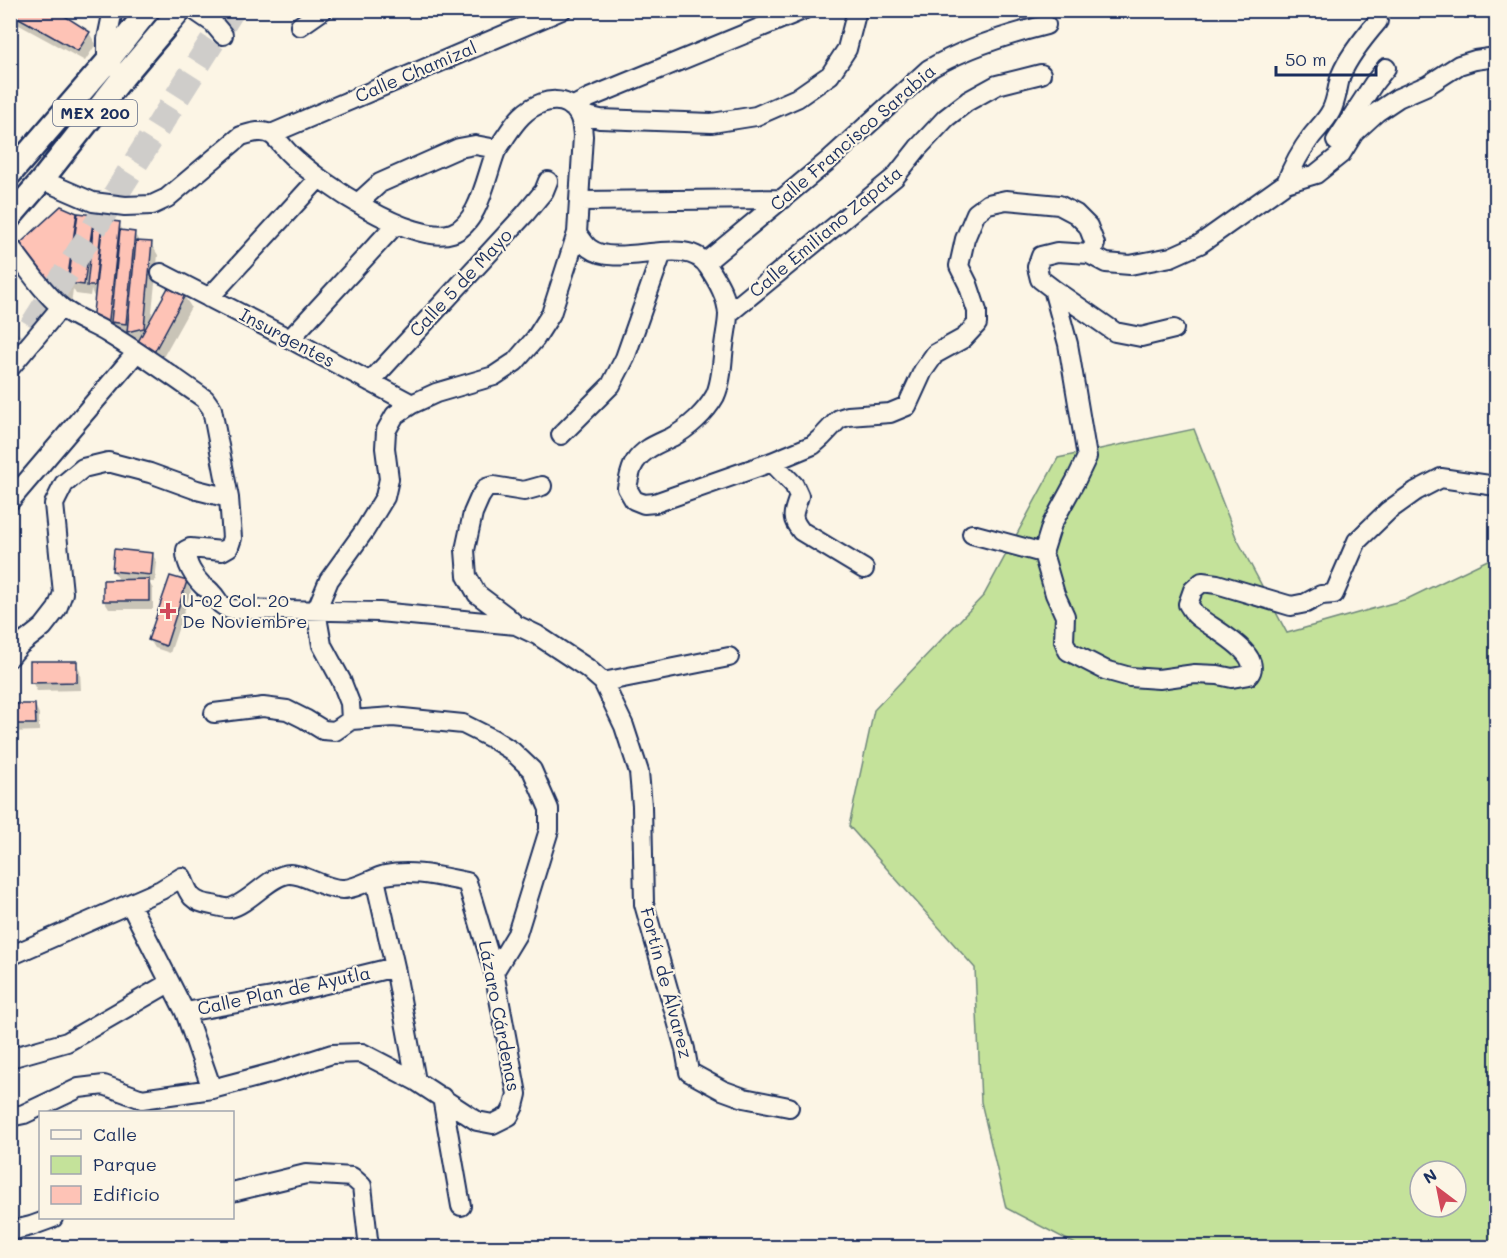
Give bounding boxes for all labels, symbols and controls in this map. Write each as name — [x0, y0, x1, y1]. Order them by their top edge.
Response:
street label: Calle Chamizal — [351, 35, 480, 107]
scale bar — [1276, 39, 1376, 77]
text: 50 m — [1285, 47, 1327, 71]
street label: Calle Francisco Sarabia — [764, 59, 940, 216]
road number: MEX 200 — [53, 100, 137, 126]
street label: Calle Emiliano Zapata — [744, 160, 907, 302]
street label: Calle 5 de Mayo — [404, 223, 517, 342]
street label: Insurgentes — [236, 302, 339, 372]
place label: U-02 Col. 20 De Noviembre — [182, 588, 307, 633]
marker: U-02 Col. 20 De Noviembre — [159, 602, 177, 620]
street label: Fortín de Álvarez — [635, 905, 699, 1061]
street label: Lázaro Cárdenas — [474, 938, 526, 1093]
street label: Calle Plan de Ayutla — [195, 960, 372, 1020]
legend — [39, 1111, 234, 1219]
text: Calle — [93, 1122, 137, 1146]
text: Parque — [93, 1152, 157, 1176]
north arrow — [1408, 1159, 1468, 1219]
text: N — [1419, 1164, 1441, 1188]
text: Edificio — [93, 1182, 160, 1206]

